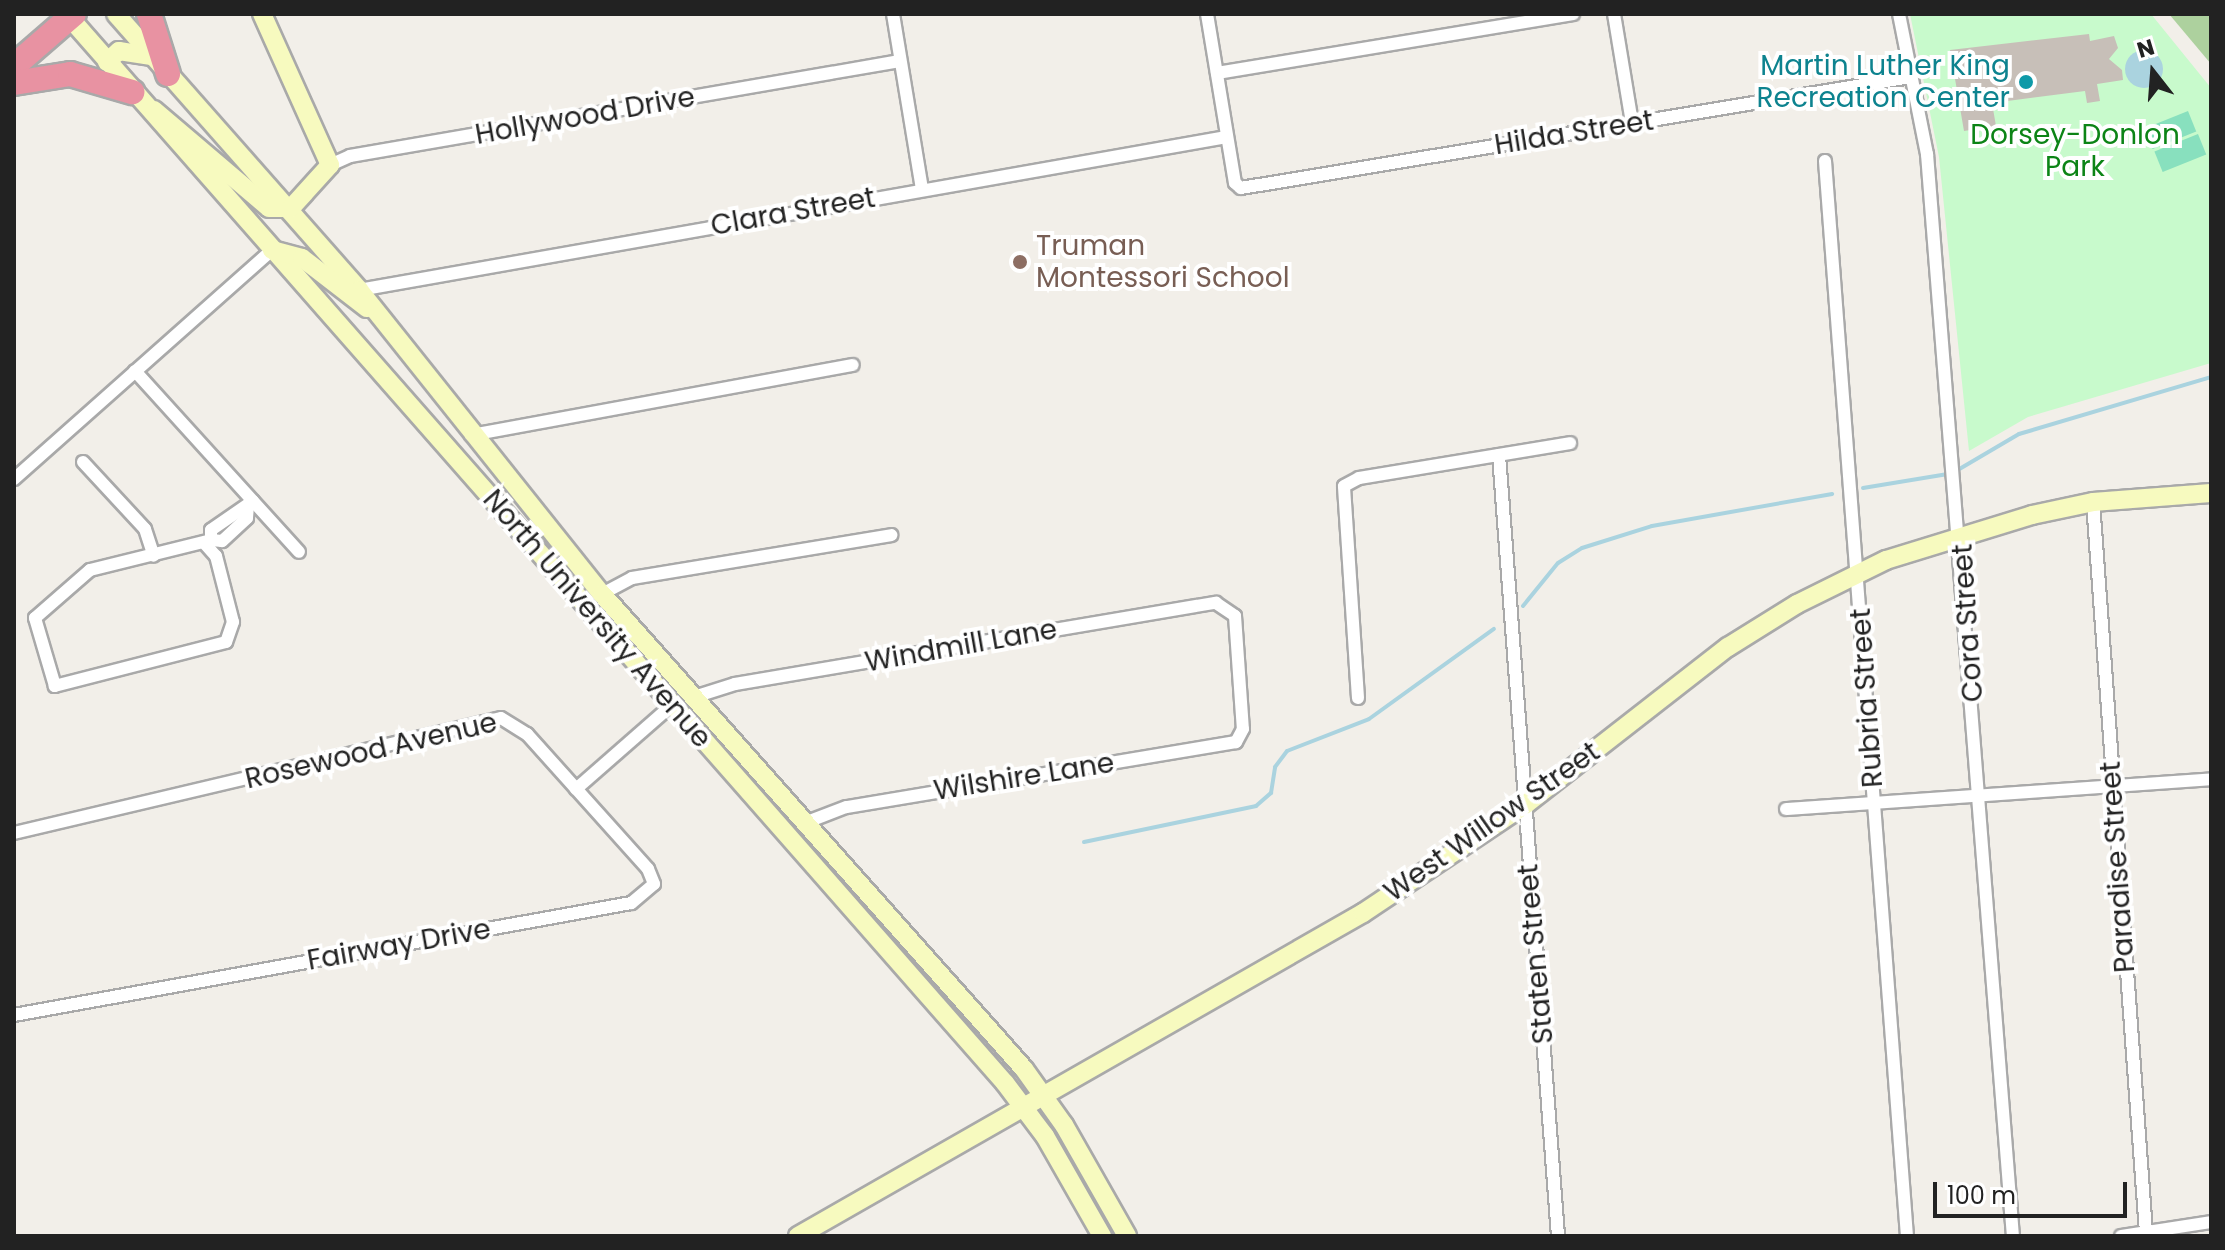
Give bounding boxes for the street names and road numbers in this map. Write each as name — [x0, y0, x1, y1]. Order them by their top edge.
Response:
street label: Hollywood Drive — [473, 80, 697, 152]
street label: Hilda Street — [1492, 104, 1656, 162]
street label: Clara Street — [708, 181, 878, 243]
street label: North University Avenue — [476, 483, 718, 755]
street label: Cora Street — [1946, 543, 1990, 703]
street label: Rubria Street — [1844, 607, 1890, 789]
street label: Windmill Lane — [862, 613, 1060, 679]
street label: Rosewood Avenue — [242, 706, 500, 796]
street label: West Willow Street — [1378, 735, 1606, 909]
street label: Wilshire Lane — [931, 746, 1117, 808]
street label: Paradise Street — [2094, 760, 2142, 974]
street label: Staten Street — [1511, 863, 1561, 1045]
street label: Fairway Drive — [305, 912, 493, 978]

